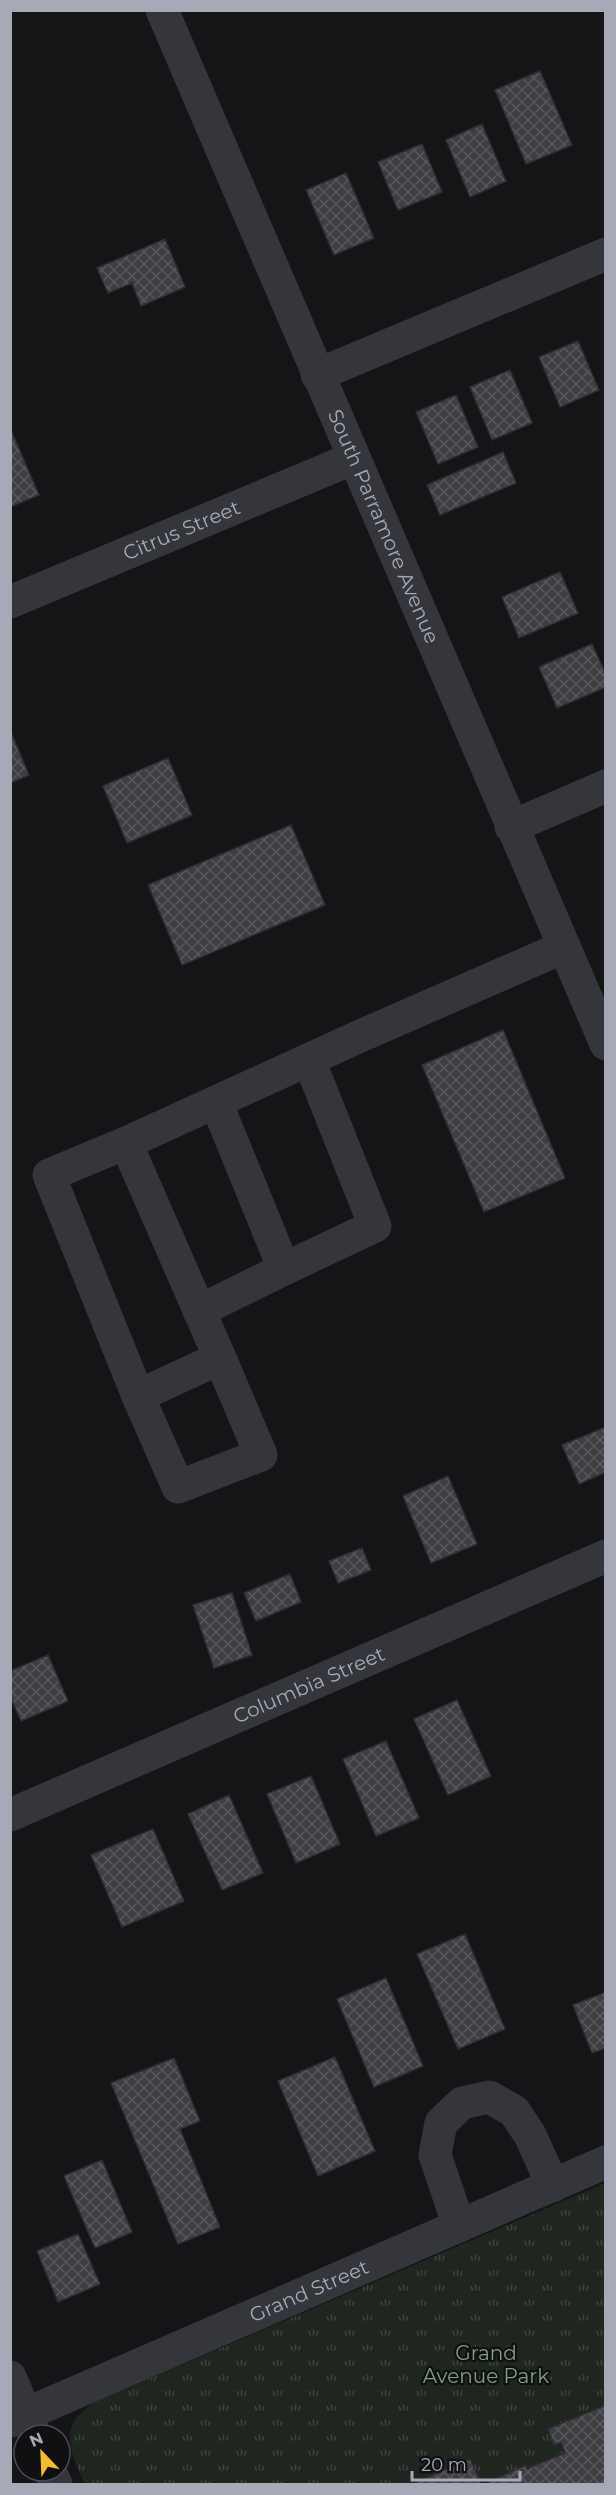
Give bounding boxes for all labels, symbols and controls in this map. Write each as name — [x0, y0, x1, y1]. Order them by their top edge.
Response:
street label: South Parramore Avenue — [323, 406, 445, 647]
street label: Citrus Street — [119, 495, 244, 565]
street label: Columbia Street — [230, 1642, 388, 1729]
street label: Grand Street — [246, 2255, 372, 2327]
park label: Grand Avenue Park — [423, 2341, 549, 2388]
north arrow — [12, 2423, 72, 2483]
text: N — [27, 2428, 46, 2451]
scale bar — [412, 2444, 520, 2482]
text: 20 m — [421, 2454, 467, 2476]

